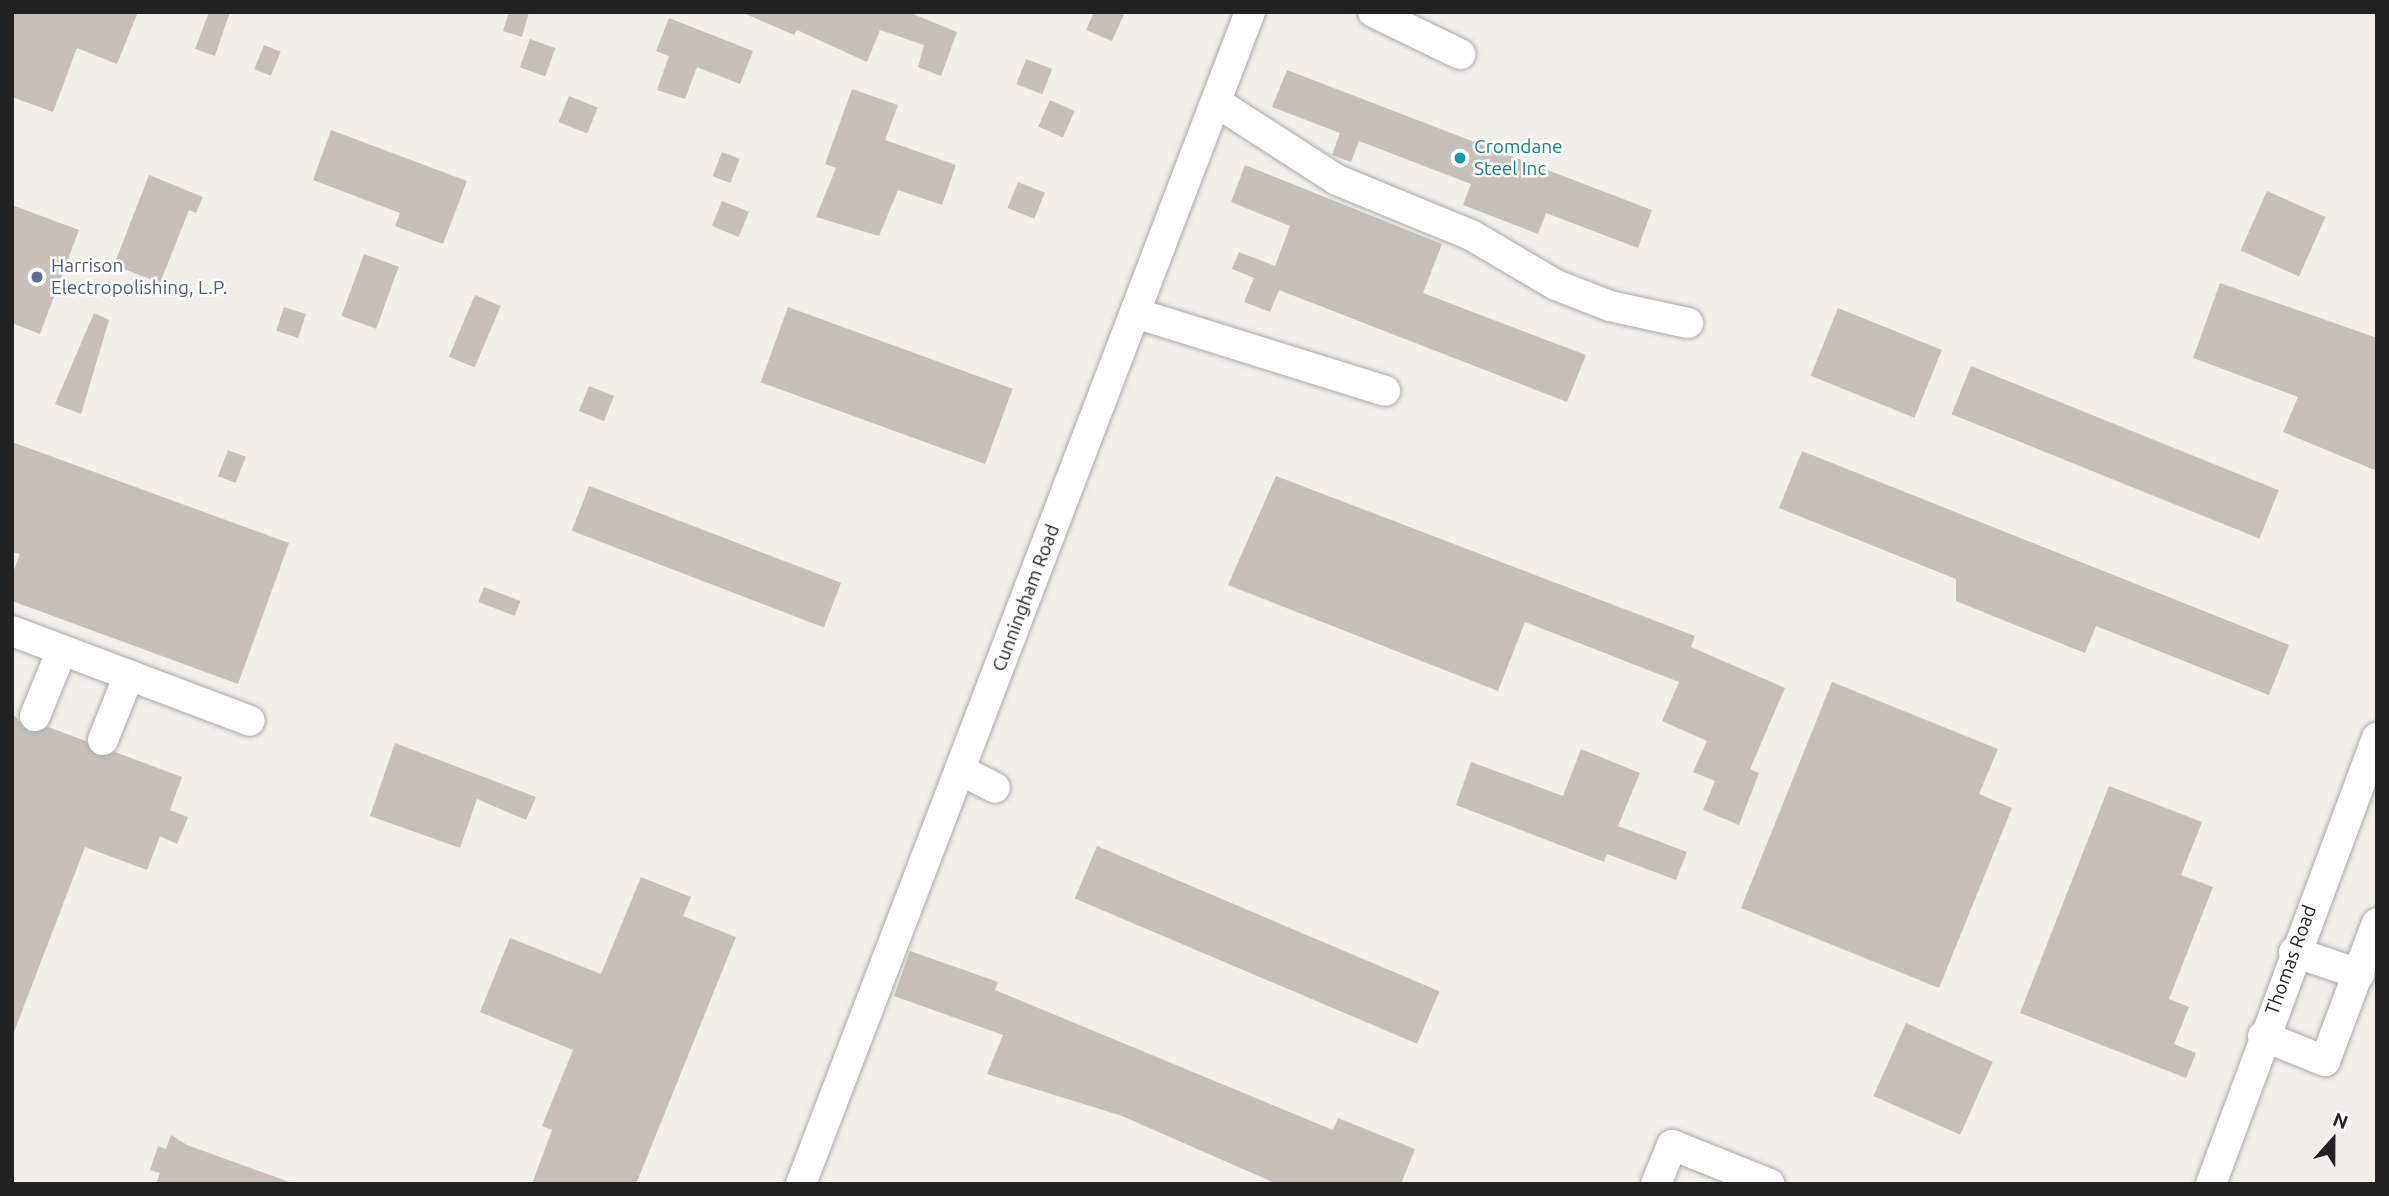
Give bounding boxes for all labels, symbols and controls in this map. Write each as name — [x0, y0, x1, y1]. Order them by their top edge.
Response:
place label: Cromdane Steel Inc — [1474, 136, 1563, 180]
marker: Cromdane Steel Inc — [1452, 150, 1468, 166]
place label: Harrison Electropolishing, L.P. — [51, 255, 227, 299]
marker: Harrison Electropolishing, L.P. — [29, 269, 45, 285]
street label: Cunningham Road — [987, 521, 1065, 675]
street label: Thomas Road — [2261, 902, 2321, 1018]
north arrow — [2298, 1105, 2368, 1175]
text: N — [2330, 1108, 2351, 1133]

